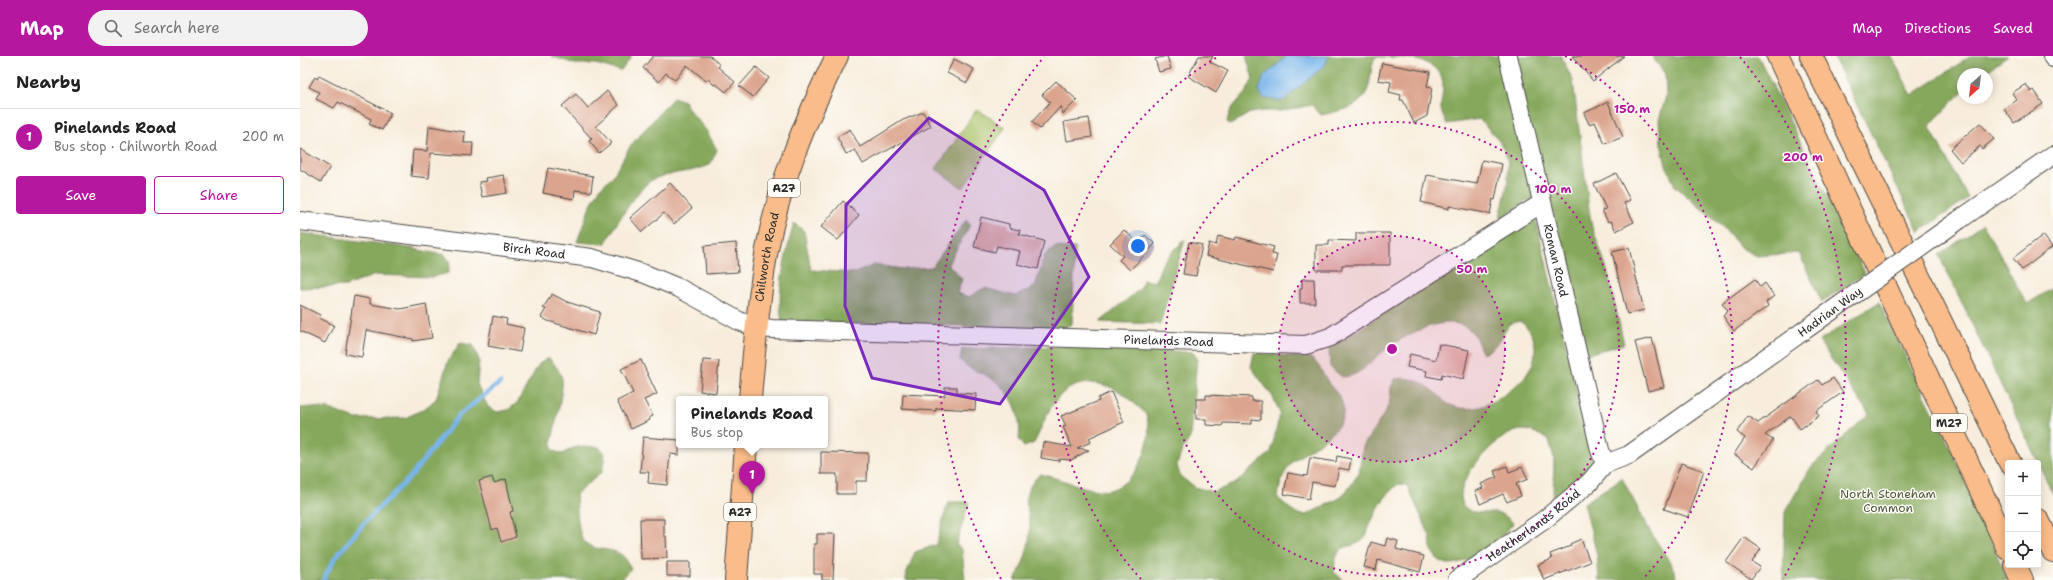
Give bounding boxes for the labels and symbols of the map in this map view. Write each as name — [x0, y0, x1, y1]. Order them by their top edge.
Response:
north arrow — [1957, 68, 1993, 104]
text: 150 m — [1614, 101, 1650, 117]
text: 200 m — [1783, 149, 1823, 165]
road number: A27 — [768, 179, 800, 197]
text: 100 m — [1535, 181, 1572, 197]
street label: Chilworth Road — [751, 210, 783, 303]
street label: Roman Road — [1539, 222, 1572, 299]
your location — [1128, 236, 1148, 256]
street label: Birch Road — [502, 239, 567, 263]
text: 50 m — [1457, 261, 1488, 277]
street label: Hadrian Way — [1795, 283, 1866, 341]
street label: Pinelands Road — [1123, 332, 1214, 350]
centre of rings — [1385, 342, 1399, 356]
road number: M27 — [1931, 414, 1967, 432]
pin: 1 — [739, 461, 765, 494]
street label: Heatherlands Road — [1483, 485, 1584, 565]
park label: North Stoneham Common — [1840, 486, 1936, 516]
road number: A27 — [724, 503, 756, 521]

